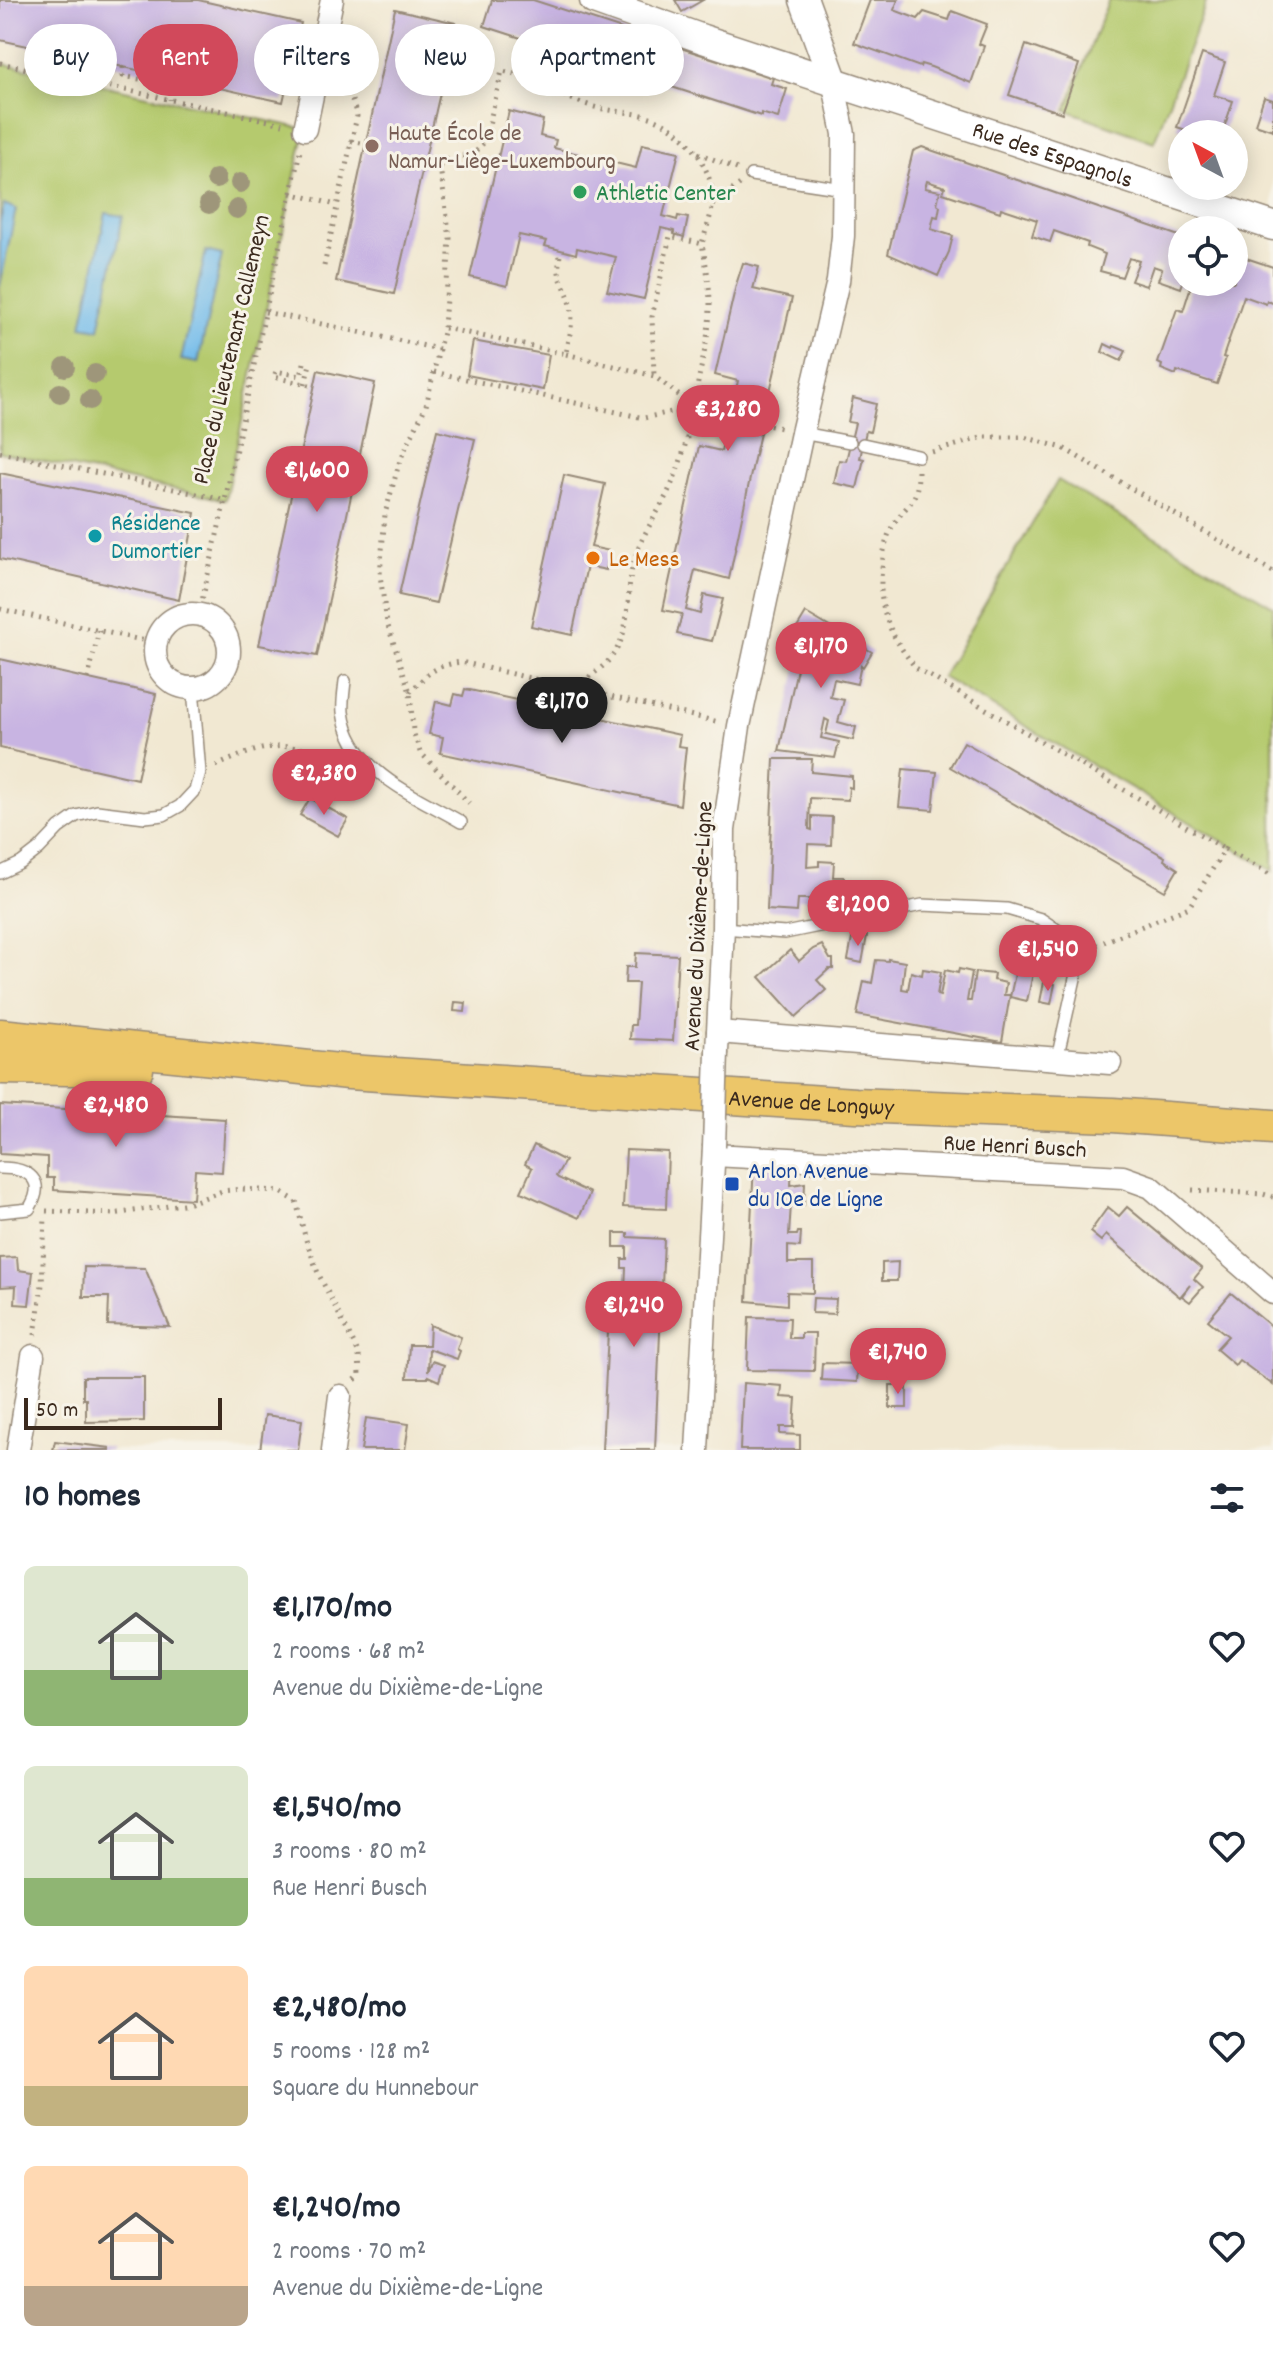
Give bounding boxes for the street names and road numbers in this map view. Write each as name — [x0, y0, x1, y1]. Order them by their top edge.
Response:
street label: Rue des Espagnols — [967, 114, 1137, 199]
street label: Place du Lieutenant Callemeyn — [185, 211, 281, 488]
street label: Avenue du Dixième-de-Ligne — [676, 800, 724, 1052]
street label: Avenue de Longwy — [727, 1083, 896, 1127]
street label: Rue Henri Busch — [942, 1127, 1087, 1169]

